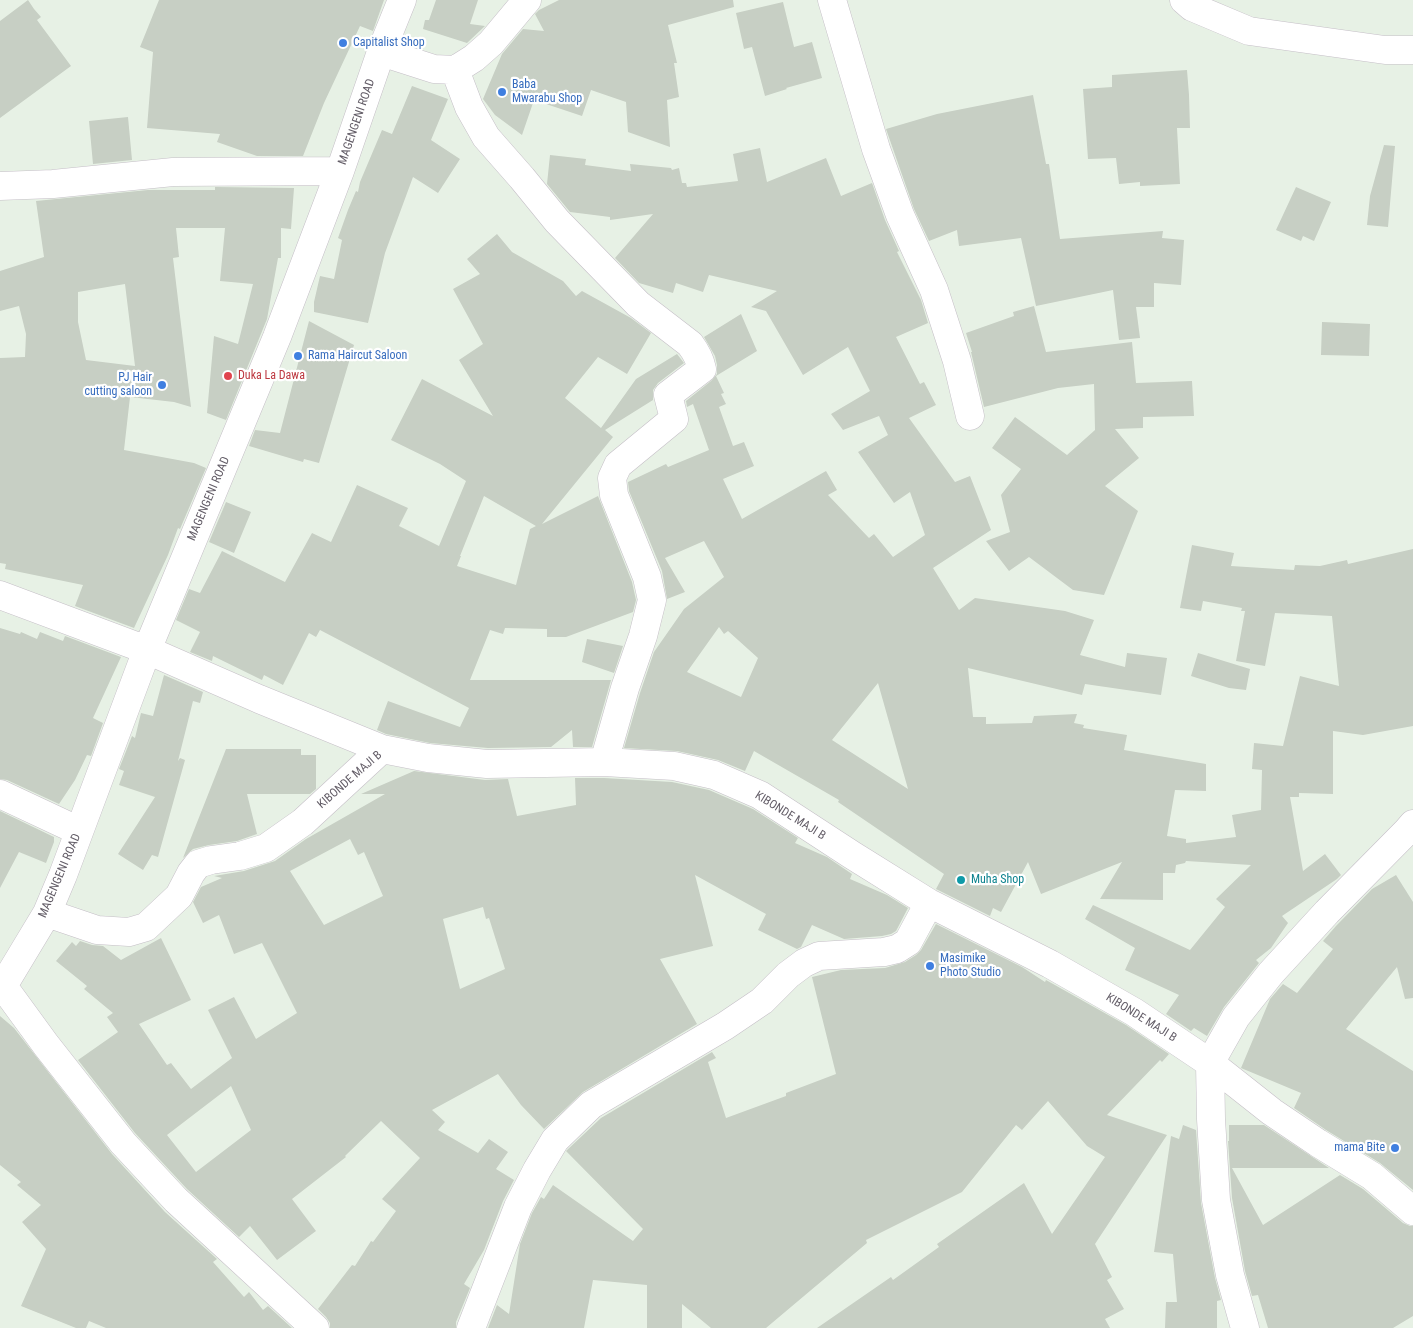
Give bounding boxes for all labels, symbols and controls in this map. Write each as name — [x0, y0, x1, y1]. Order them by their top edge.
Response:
place label: Capitalist Shop — [353, 36, 425, 50]
marker: Capitalist Shop — [337, 37, 349, 49]
street label: MAGENGENI ROAD — [336, 77, 378, 167]
place label: Baba Mwarabu Shop — [512, 78, 582, 106]
marker: Baba Mwarabu Shop — [496, 86, 508, 98]
place label: Rama Haircut Saloon — [308, 349, 407, 363]
marker: Rama Haircut Saloon — [292, 350, 304, 362]
place label: Duka La Dawa — [238, 369, 305, 383]
marker: Duka La Dawa — [222, 370, 234, 382]
place label: PJ Hair cutting saloon — [84, 371, 152, 399]
marker: PJ Hair cutting saloon — [156, 379, 168, 391]
street label: MAGENGENI ROAD — [185, 455, 233, 543]
street label: KIBONDE MAJI B — [315, 748, 385, 812]
street label: KIBONDE MAJI B — [752, 789, 828, 843]
street label: MAGENGENI ROAD — [36, 832, 84, 920]
place label: Muha Shop — [971, 873, 1024, 887]
marker: Muha Shop — [955, 874, 967, 886]
place label: Masimike Photo Studio — [940, 952, 1001, 980]
marker: Masimike Photo Studio — [924, 960, 936, 972]
street label: KIBONDE MAJI B — [1103, 991, 1179, 1045]
place label: mama Bite — [1334, 1141, 1385, 1155]
marker: mama Bite — [1389, 1142, 1401, 1154]

